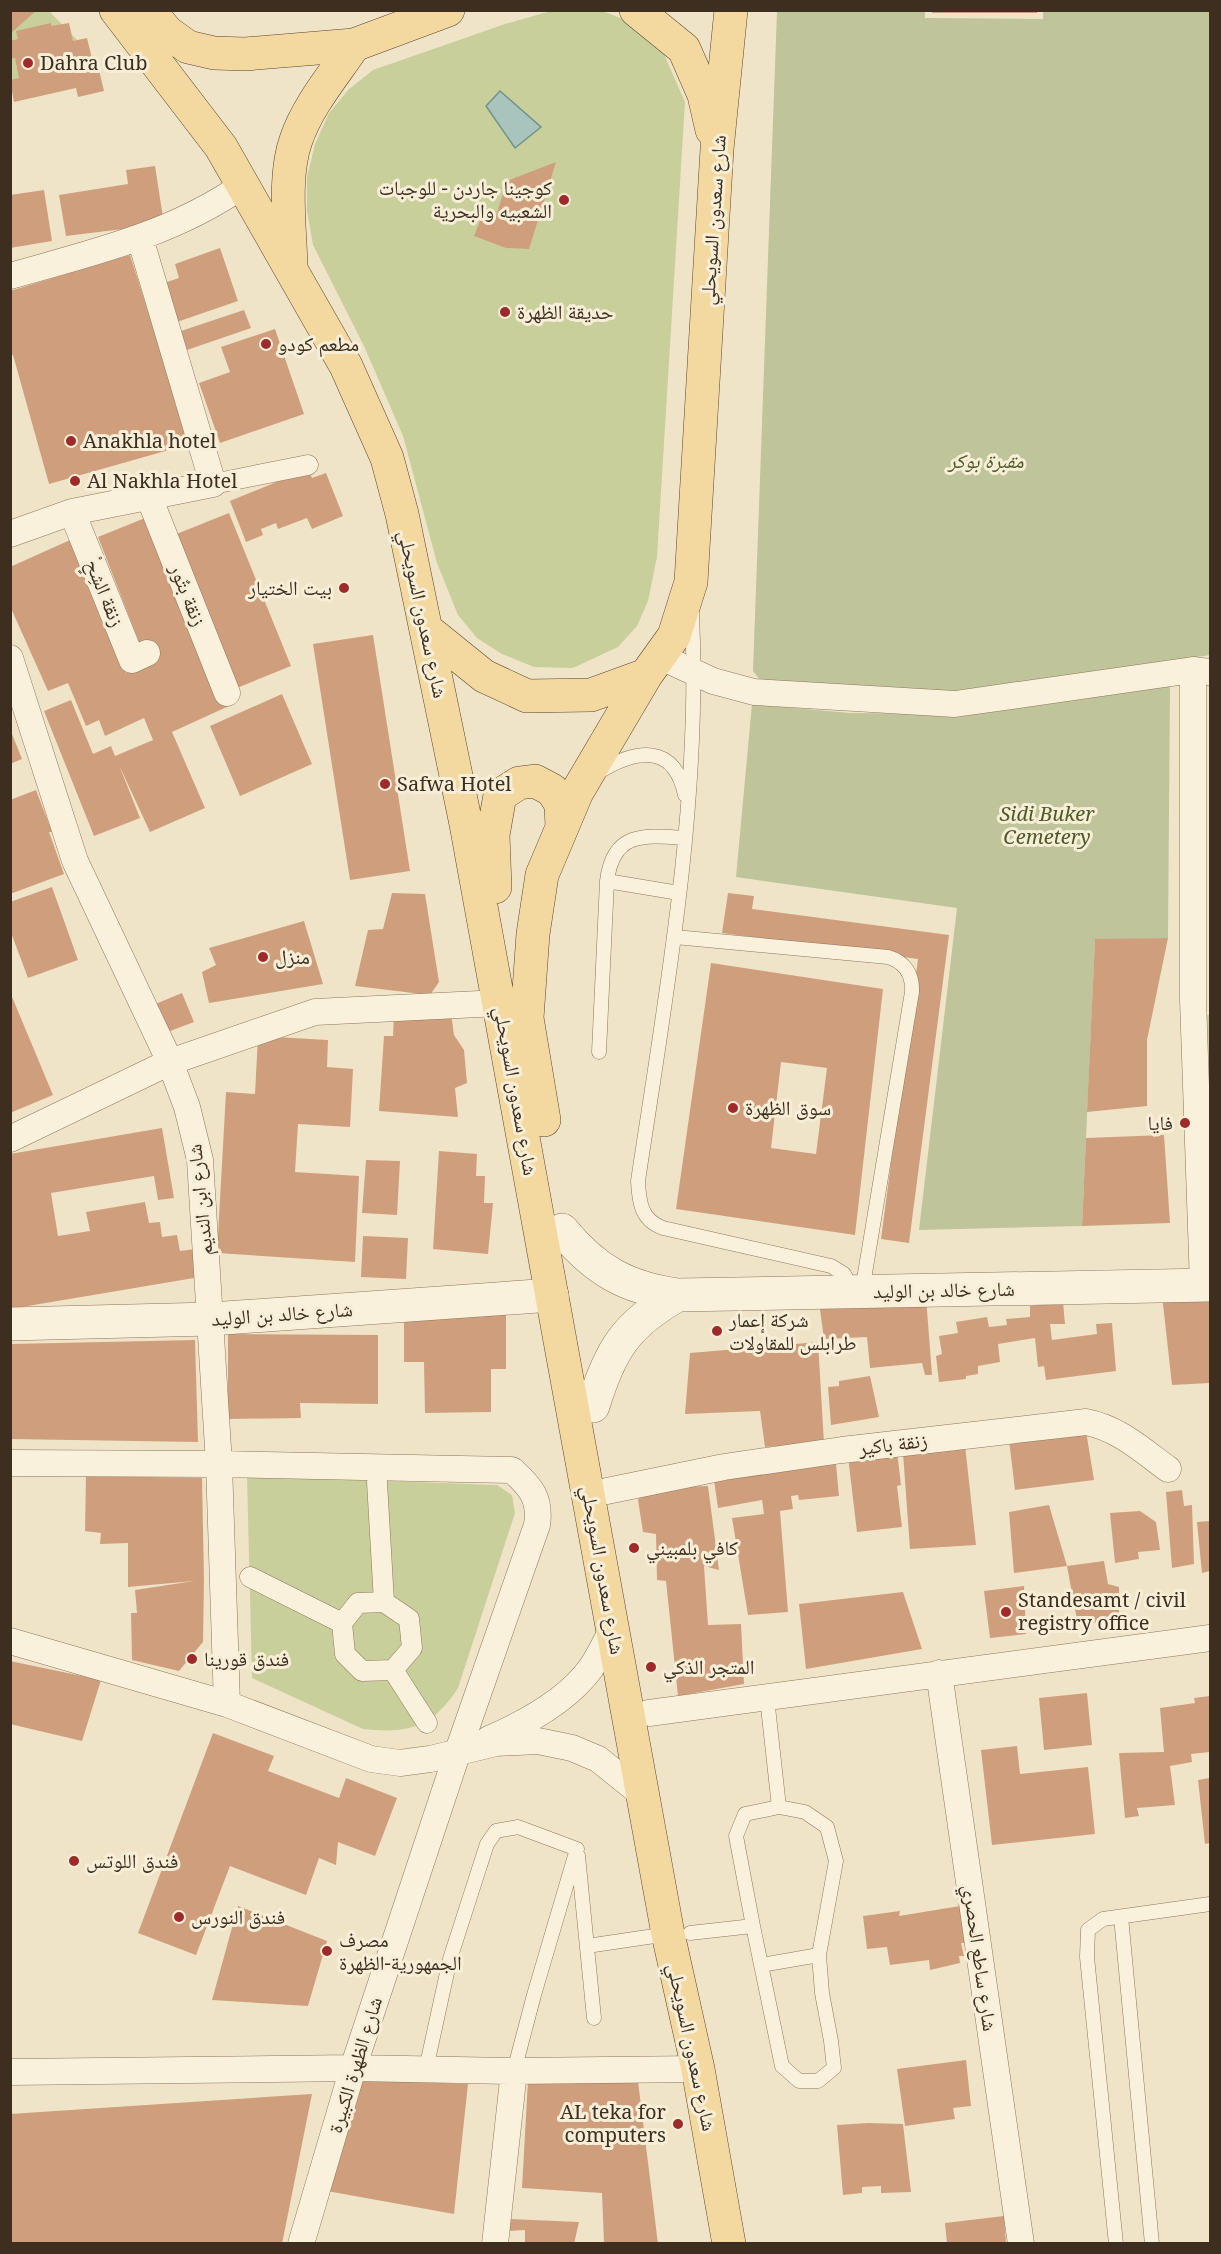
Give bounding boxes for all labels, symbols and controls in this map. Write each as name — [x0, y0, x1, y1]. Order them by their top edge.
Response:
place label: Dahra Club — [40, 49, 147, 76]
marker: Dahra Club — [21, 56, 35, 70]
street label: شارع سعدون السويحلي — [693, 134, 735, 306]
place label: كوجينا جاردن - للوجبات الشعبيه والبحرية — [379, 174, 552, 224]
marker: كوجينا جاردن - للوجبات الشعبيه والبحرية — [557, 193, 571, 207]
place label: حديقة الظهرة — [517, 298, 614, 325]
marker: حديقة الظهرة — [498, 305, 512, 319]
place label: مطعم كودو — [278, 330, 359, 358]
marker: مطعم كودو — [259, 337, 273, 351]
place label: Anakhla hotel — [83, 427, 217, 454]
marker: Anakhla hotel — [64, 434, 78, 448]
park label: مقبرة بوكر — [946, 447, 1024, 474]
place label: Al Nakhla Hotel — [87, 467, 237, 494]
marker: Al Nakhla Hotel — [68, 474, 82, 488]
street label: شارع سعدون السويحلي — [390, 528, 454, 701]
street label: ْزنقة الشِحٍ — [75, 555, 131, 633]
street label: زنقة بتٌور — [163, 559, 213, 630]
place label: بيت الختيار — [247, 574, 332, 601]
marker: بيت الختيار — [337, 581, 351, 595]
place label: Safwa Hotel — [397, 770, 512, 797]
marker: Safwa Hotel — [378, 777, 392, 791]
park label: Sidi Buker Cemetery — [999, 800, 1095, 850]
place label: منزل — [275, 943, 310, 970]
marker: منزل — [256, 950, 270, 964]
street label: شارع سعدون السويحلي — [485, 1004, 545, 1178]
place label: سوق الظهرة — [745, 1094, 831, 1121]
marker: سوق الظهرة — [726, 1101, 740, 1115]
place label: فايا — [1148, 1109, 1173, 1136]
marker: فايا — [1178, 1116, 1192, 1130]
street label: شارع ابن النديم — [180, 1143, 220, 1257]
street label: شارع خالد بن الوليد — [873, 1275, 1015, 1304]
street label: شارع خالد بن الوليد — [210, 1295, 354, 1332]
place label: شركة إعمار طرابلس للمقاولات — [728, 1306, 856, 1356]
marker: شركة إعمار طرابلس للمقاولات — [710, 1324, 724, 1338]
street label: زنقة باكير — [856, 1426, 929, 1461]
street label: شارع سعدون السويحلي — [572, 1483, 632, 1657]
place label: كافي بلمبيني — [646, 1534, 738, 1564]
marker: كافي بلمبيني — [627, 1541, 641, 1555]
place label: Standesamt / civil registry office — [1018, 1586, 1186, 1636]
marker: Standesamt / civil registry office — [999, 1605, 1013, 1619]
place label: فندق قورينا — [204, 1645, 289, 1672]
marker: فندق قورينا — [185, 1652, 199, 1666]
place label: المتجر الذكي — [663, 1653, 755, 1683]
marker: المتجر الذكي — [644, 1660, 658, 1674]
place label: فندق اللوتس — [86, 1847, 178, 1874]
marker: فندق اللوتس — [67, 1854, 81, 1868]
street label: شارع ساطع الحصري — [954, 1883, 1004, 2033]
place label: فندق النورس — [191, 1903, 285, 1930]
marker: فندق النورس — [172, 1910, 186, 1924]
place label: مصرف الجمهورية-الظهرة — [339, 1926, 462, 1976]
marker: مصرف الجمهورية-الظهرة — [320, 1944, 334, 1958]
street label: شارع سعدون السويحلي — [659, 1961, 723, 2134]
street label: شارع الظهرة الكبيرة — [321, 1993, 388, 2136]
place label: AL teka for computers — [560, 2098, 667, 2148]
marker: AL teka for computers — [671, 2117, 685, 2131]

